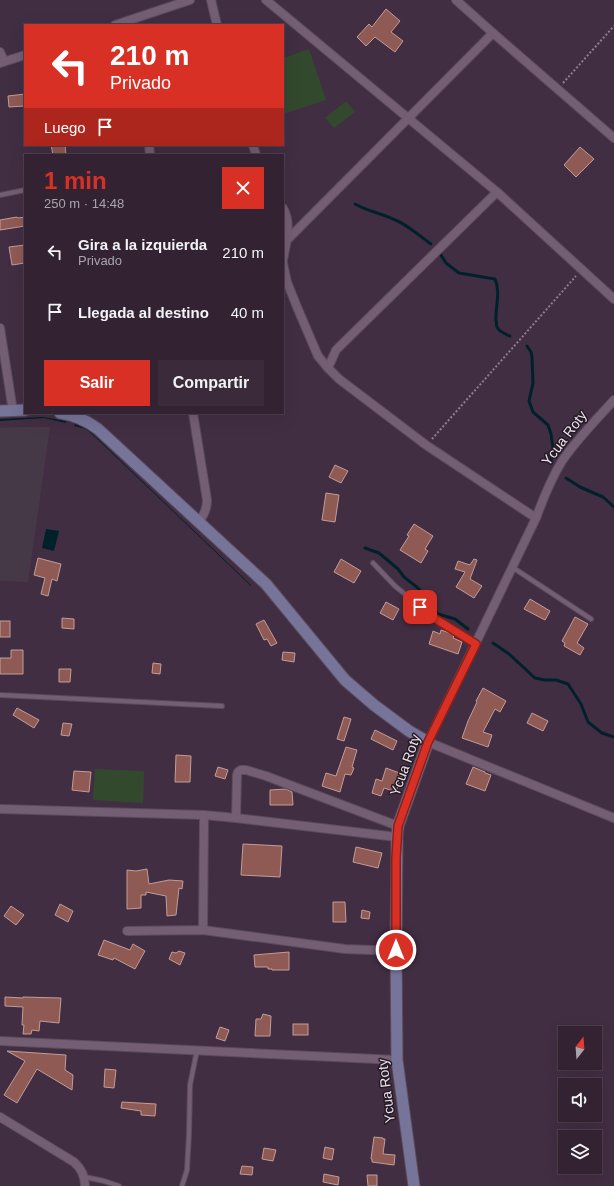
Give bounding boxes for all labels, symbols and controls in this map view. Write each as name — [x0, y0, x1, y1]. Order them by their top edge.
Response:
icon: left — [44, 40, 96, 92]
text: 210 m — [110, 40, 189, 71]
text: Privado — [110, 73, 171, 93]
icon: arrive — [94, 116, 116, 138]
text: Luego — [44, 119, 86, 136]
text: 1 min — [44, 167, 107, 194]
button: close — [222, 167, 264, 209]
text: 250 m · 14:48 — [44, 196, 124, 211]
text: Gira a la izquierda — [78, 236, 207, 253]
icon: left — [44, 241, 66, 263]
text: 210 m — [222, 244, 264, 261]
text: Privado — [78, 253, 122, 268]
icon: arrive — [44, 301, 66, 323]
text: Llegada al destino — [78, 304, 209, 321]
text: 40 m — [231, 304, 264, 321]
button: Salir — [44, 360, 150, 406]
button: Compartir — [158, 360, 264, 406]
street label: Ycua Roty — [538, 407, 590, 469]
pin — [403, 590, 437, 624]
icon: arrive — [409, 596, 431, 618]
street label: Ycua Roty — [386, 732, 424, 798]
position arrow — [375, 929, 417, 971]
north arrow — [558, 1026, 602, 1070]
map controls — [558, 1026, 602, 1174]
street label: Ycua Roty — [374, 1058, 398, 1124]
button: sound — [558, 1078, 602, 1122]
button: layers — [558, 1130, 602, 1174]

